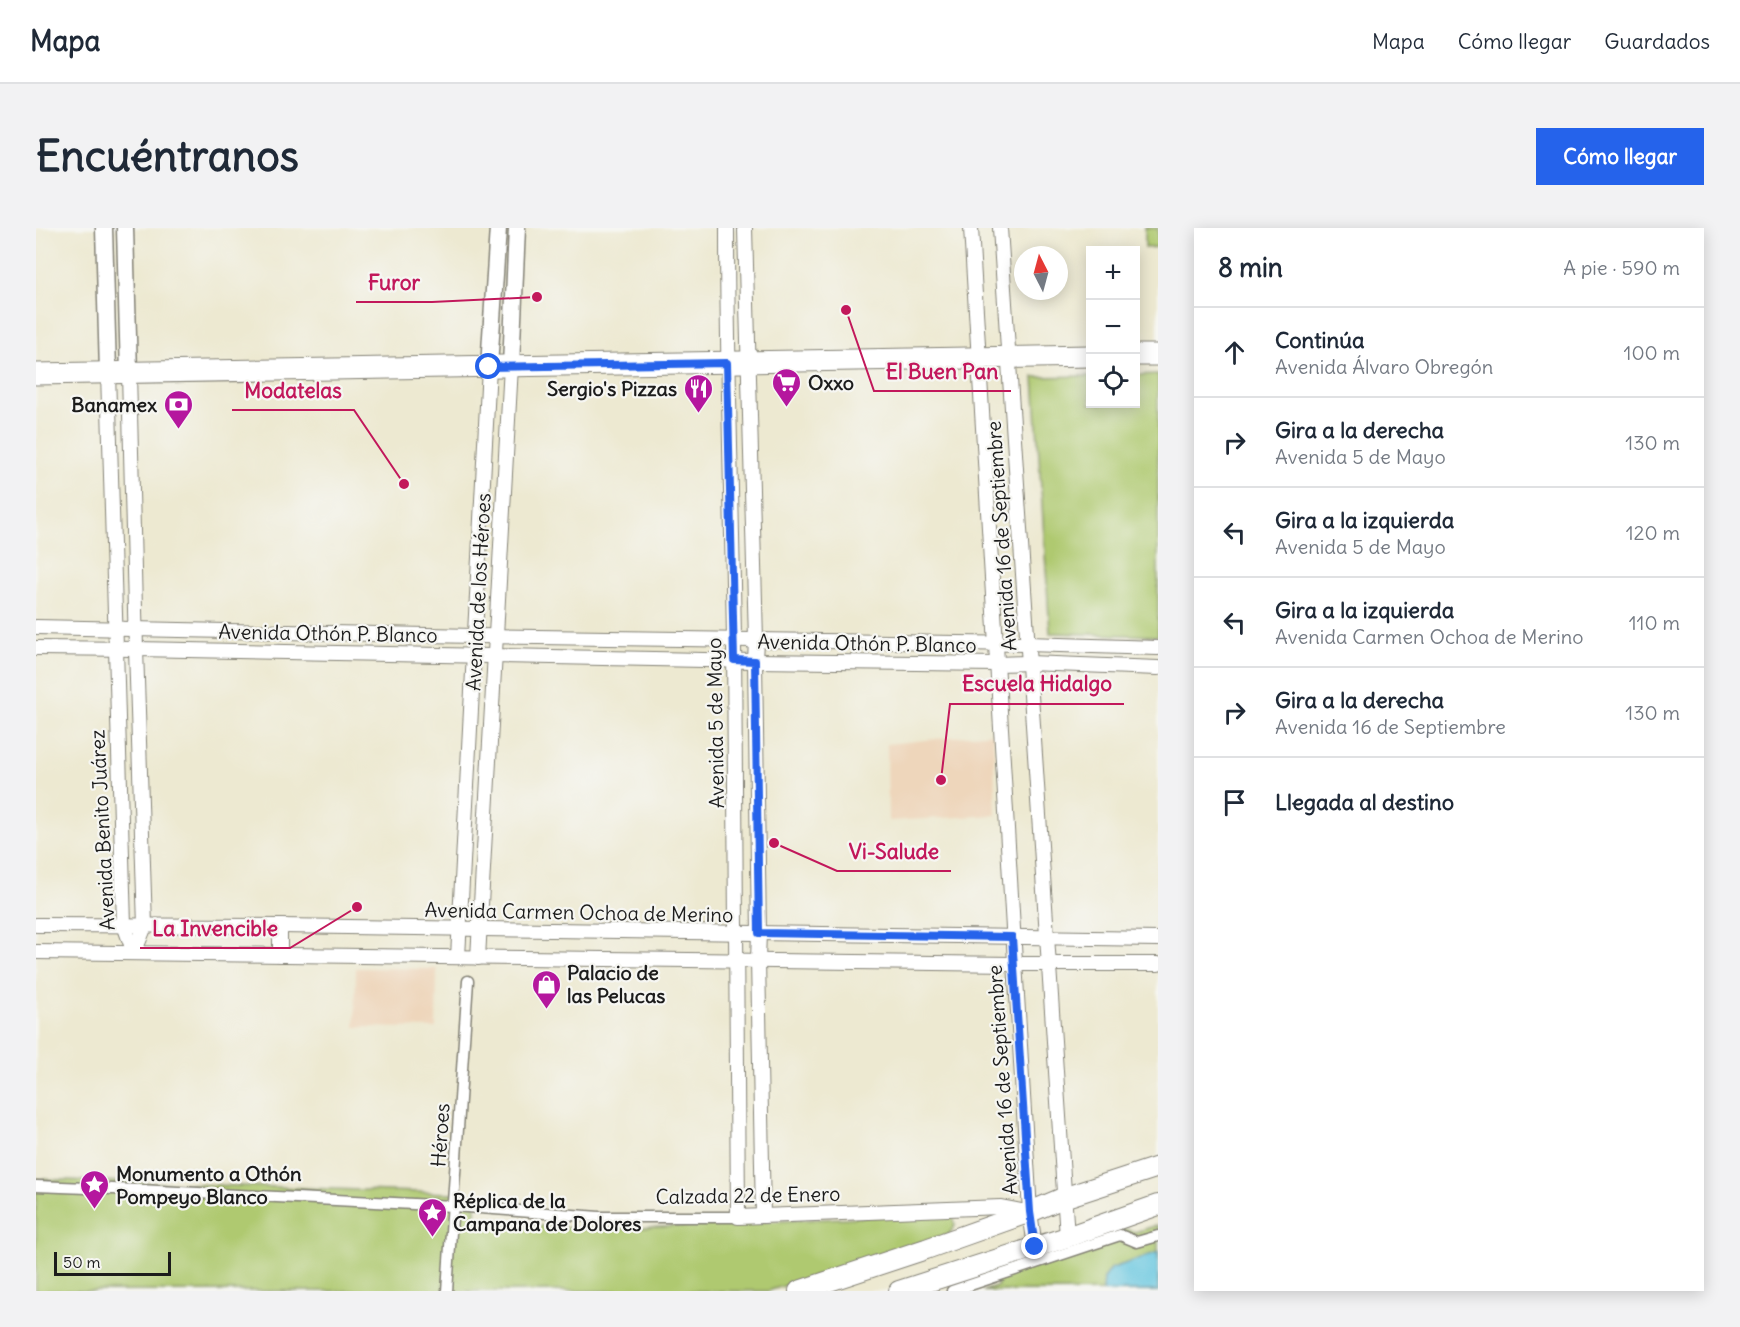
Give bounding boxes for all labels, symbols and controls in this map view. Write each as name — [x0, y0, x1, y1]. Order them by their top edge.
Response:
text: Mapa — [30, 23, 100, 59]
text: Mapa — [1372, 28, 1425, 55]
text: Cómo llegar — [1458, 28, 1571, 55]
text: Guardados — [1604, 28, 1710, 55]
button: Cómo llegar — [1536, 128, 1704, 185]
text: Encuéntranos — [36, 130, 299, 182]
north arrow — [1014, 246, 1068, 300]
map controls — [1086, 246, 1140, 408]
button: + — [1086, 246, 1140, 300]
text: 8 min — [1218, 251, 1283, 284]
text: A pie · 590 m — [1563, 255, 1680, 280]
callout: Furor — [356, 263, 432, 302]
text: Furor — [368, 269, 420, 296]
button: − — [1086, 300, 1140, 354]
text: Continúa — [1275, 326, 1364, 354]
icon: ahead — [1218, 336, 1251, 369]
text: 100 m — [1623, 340, 1680, 365]
callout: El Buen Pan — [874, 352, 1011, 391]
route start — [475, 353, 501, 379]
button: locate — [1086, 354, 1140, 408]
text: Avenida Álvaro Obregón — [1275, 354, 1493, 379]
text: El Buen Pan — [886, 358, 998, 385]
supermarket icon: Oxxo — [771, 366, 803, 408]
place label: Oxxo — [808, 370, 854, 395]
callout: Modatelas — [232, 371, 354, 410]
restaurant icon: Sergio's Pizzas — [682, 372, 714, 414]
place label: Sergio's Pizzas — [547, 376, 677, 401]
text: Modatelas — [244, 377, 342, 404]
bank icon: Banamex — [162, 388, 194, 430]
place label: Banamex — [71, 392, 157, 417]
text: Gira a la derecha — [1275, 416, 1444, 444]
street label: Avenida 16 de Septiembre — [980, 420, 1022, 652]
icon: right — [1218, 426, 1251, 459]
text: 130 m — [1625, 430, 1680, 455]
text: Avenida 5 de Mayo — [1275, 444, 1446, 469]
street label: Avenida de los Héroes — [460, 492, 496, 692]
text: Gira a la izquierda — [1275, 506, 1454, 534]
icon: left — [1218, 516, 1251, 549]
text: 120 m — [1626, 520, 1680, 545]
text: Avenida 5 de Mayo — [1275, 534, 1446, 559]
text: Gira a la izquierda — [1275, 596, 1454, 624]
icon: left — [1218, 606, 1251, 639]
text: 110 m — [1629, 610, 1680, 635]
street label: Avenida Othón P. Blanco — [218, 619, 438, 647]
text: Avenida Carmen Ochoa de Merino — [1275, 624, 1584, 649]
street label: Avenida Othón P. Blanco — [757, 629, 977, 657]
street label: Avenida 5 de Mayo — [701, 637, 729, 809]
callout: Escuela Hidalgo — [950, 665, 1124, 704]
text: Escuela Hidalgo — [962, 670, 1112, 697]
text: Gira a la derecha — [1275, 686, 1444, 714]
icon: right — [1218, 696, 1251, 729]
text: 130 m — [1625, 700, 1680, 725]
text: Avenida 16 de Septiembre — [1275, 714, 1506, 739]
street label: Avenida Benito Juárez — [84, 729, 120, 931]
icon: arrive — [1218, 786, 1251, 819]
text: Llegada al destino — [1275, 788, 1454, 816]
callout: Vi-Salude — [837, 832, 951, 871]
text: Vi-Salude — [849, 838, 939, 865]
street label: Avenida Carmen Ochoa de Merino — [425, 897, 733, 927]
callout: La Invencible — [140, 909, 290, 948]
text: La Invencible — [152, 915, 278, 942]
place label: Palacio de las Pelucas — [567, 960, 665, 1008]
street label: Avenida 16 de Septiembre — [981, 964, 1023, 1196]
shop icon: Palacio de las Pelucas — [530, 968, 562, 1010]
street label: Héroes — [425, 1102, 455, 1168]
place label: Monumento a Othón Pompeyo Blanco — [116, 1161, 302, 1209]
place icon: Monumento a Othón Pompeyo Blanco — [79, 1168, 111, 1210]
street label: Calzada 22 de Enero — [655, 1181, 841, 1209]
place label: Réplica de la Campana de Dolores — [453, 1188, 641, 1236]
place icon: Réplica de la Campana de Dolores — [416, 1196, 448, 1238]
route end — [1021, 1233, 1047, 1259]
scale bar — [54, 1249, 171, 1276]
text: 50 m — [63, 1252, 101, 1272]

